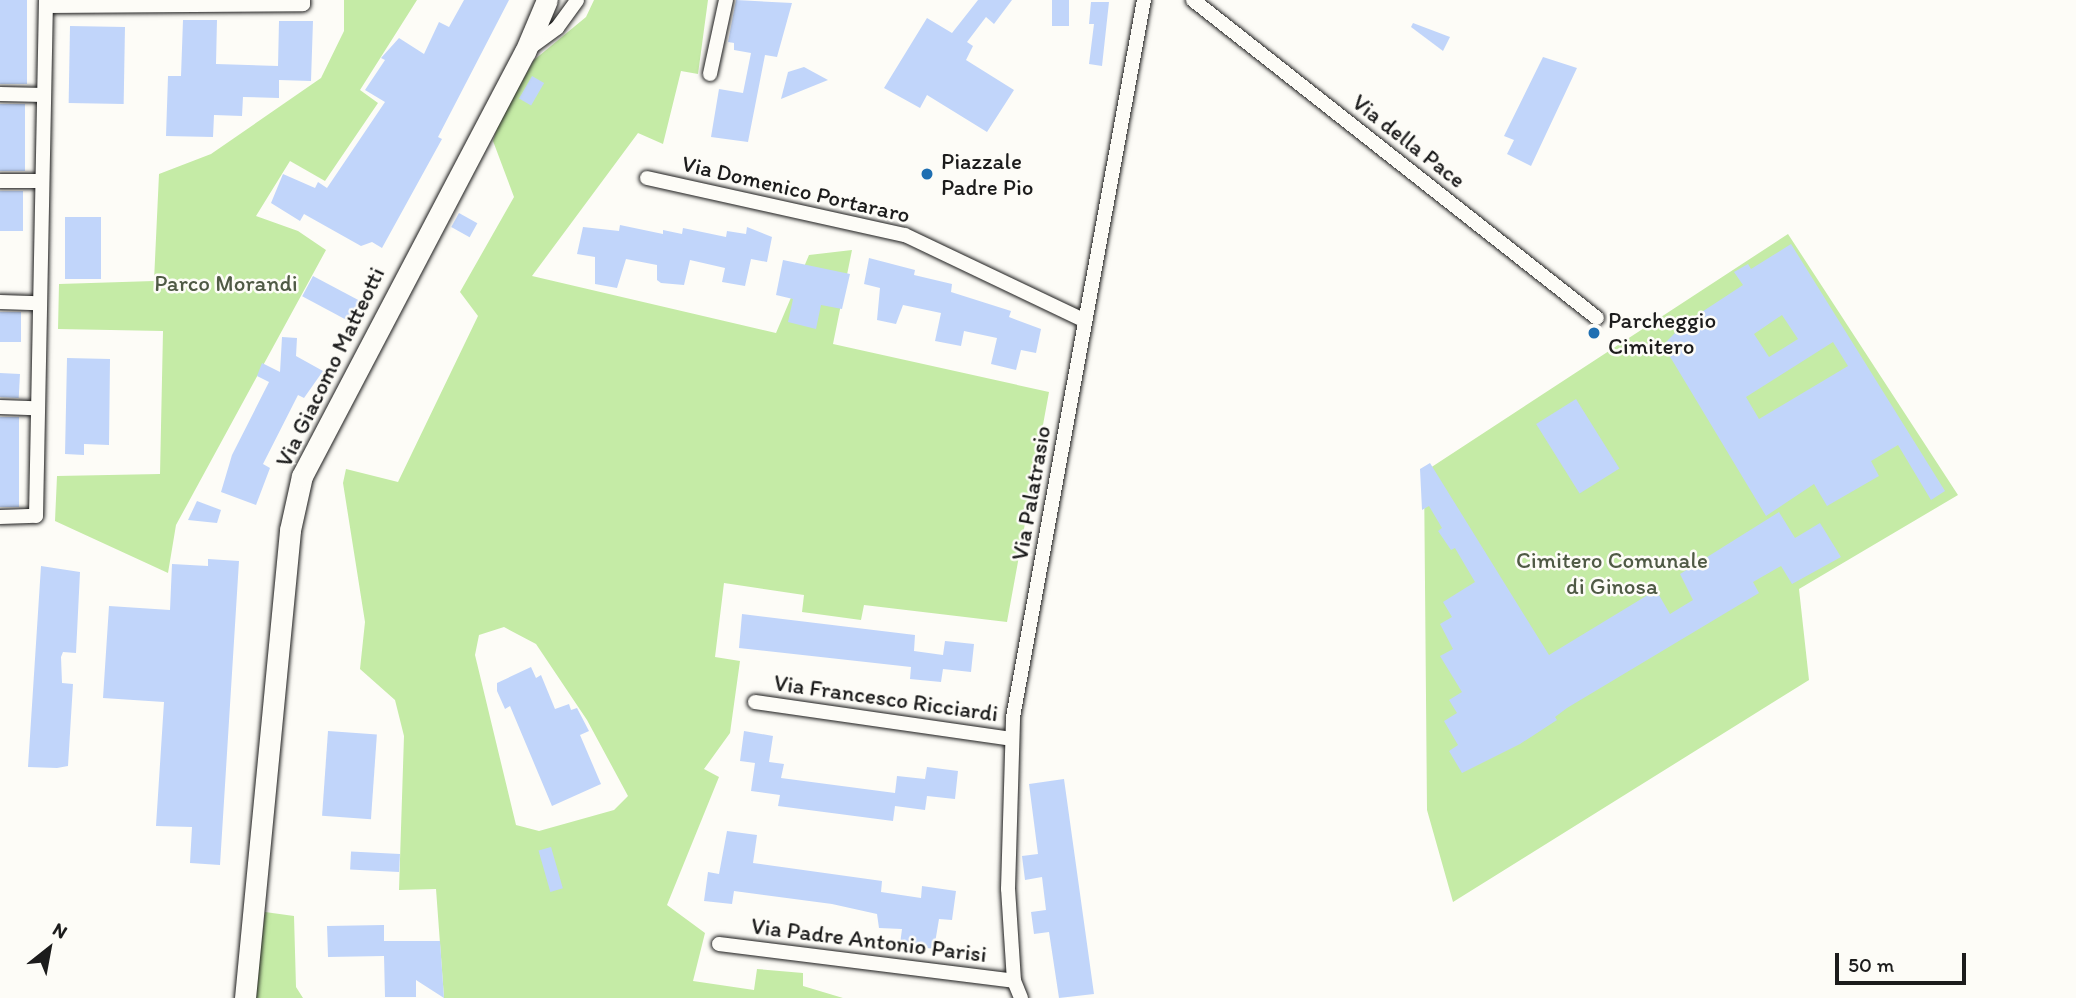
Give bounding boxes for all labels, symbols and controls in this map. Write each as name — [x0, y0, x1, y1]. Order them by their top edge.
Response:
street label: Via della Pace — [1347, 89, 1471, 193]
place label: Piazzale Padre Pio — [941, 147, 1034, 201]
street label: Via Domenico Portararo — [679, 149, 913, 229]
marker: Piazzale Padre Pio — [919, 166, 935, 182]
street label: Via Giacomo Matteotti — [270, 263, 390, 471]
park label: Parco Morandi — [155, 269, 297, 297]
place label: Parcheggio Cimitero — [1608, 306, 1716, 360]
marker: Parcheggio Cimitero — [1586, 325, 1602, 341]
street label: Via Palatrasio — [1006, 424, 1056, 562]
park label: Cimitero Comunale di Ginosa — [1516, 546, 1708, 600]
street label: Via Francesco Ricciardi — [772, 669, 1000, 727]
street label: Via Padre Antonio Parisi — [750, 912, 988, 968]
north arrow — [14, 914, 84, 984]
text: N — [49, 917, 71, 944]
scale bar — [1838, 939, 1969, 983]
text: 50 m — [1848, 952, 1894, 977]

